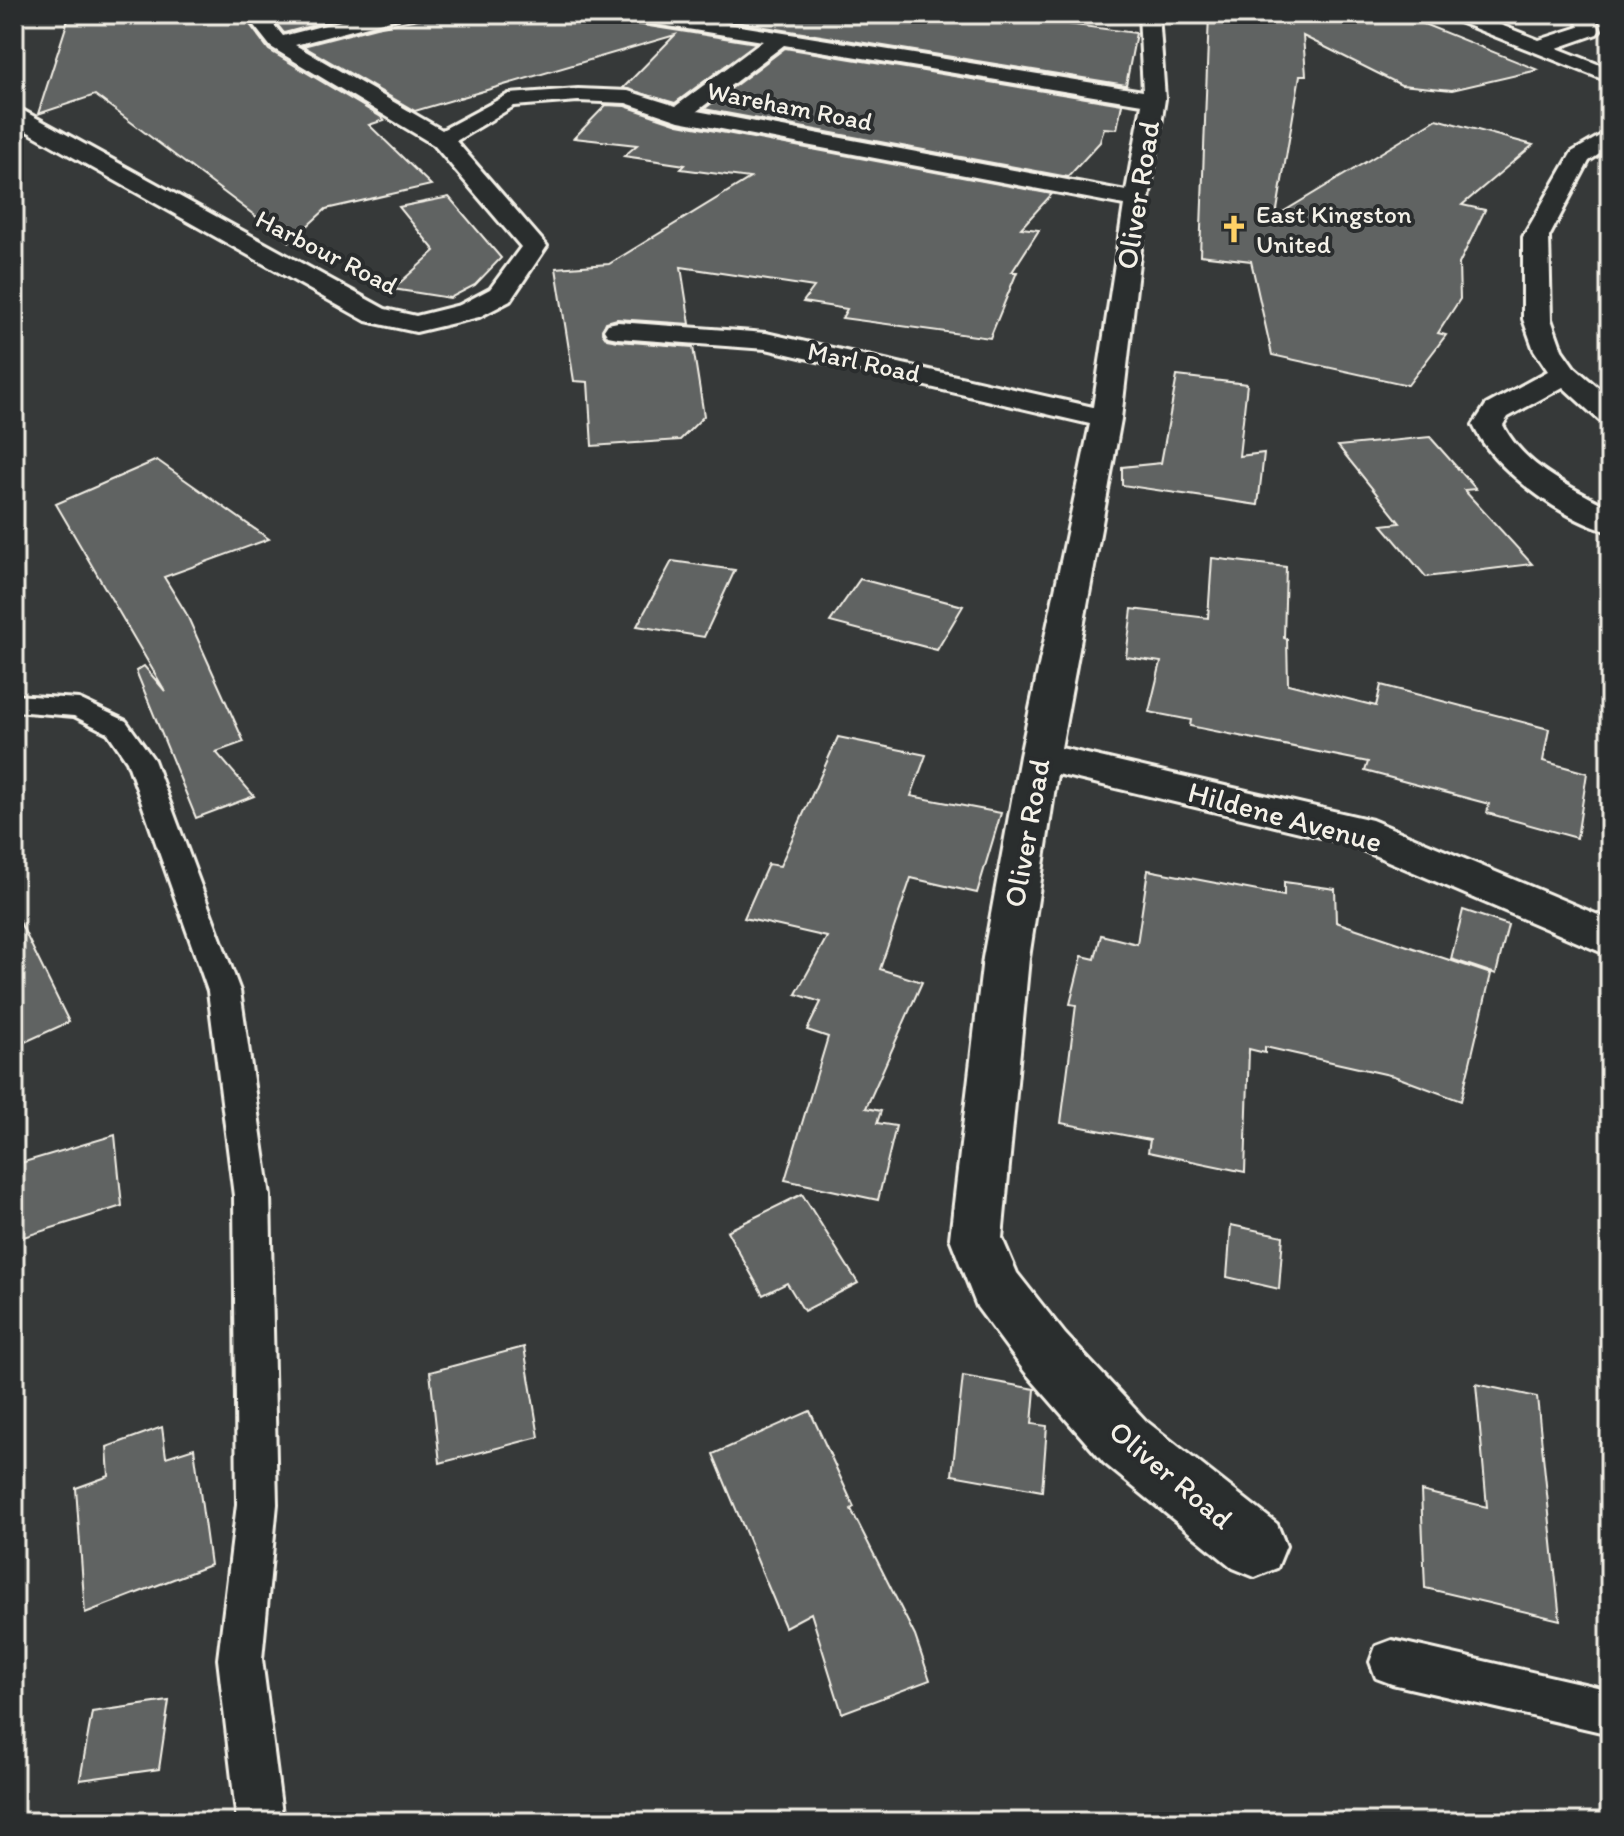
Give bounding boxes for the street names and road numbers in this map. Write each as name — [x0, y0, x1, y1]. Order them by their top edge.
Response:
street label: Wareham Road — [704, 74, 876, 138]
street label: Oliver Road — [1107, 117, 1168, 272]
street label: Harbour Road — [251, 203, 404, 302]
street label: Marl Road — [805, 334, 923, 390]
street label: Oliver Road — [995, 755, 1058, 910]
street label: Hildene Avenue — [1184, 773, 1386, 860]
street label: Oliver Road — [1102, 1412, 1241, 1537]

